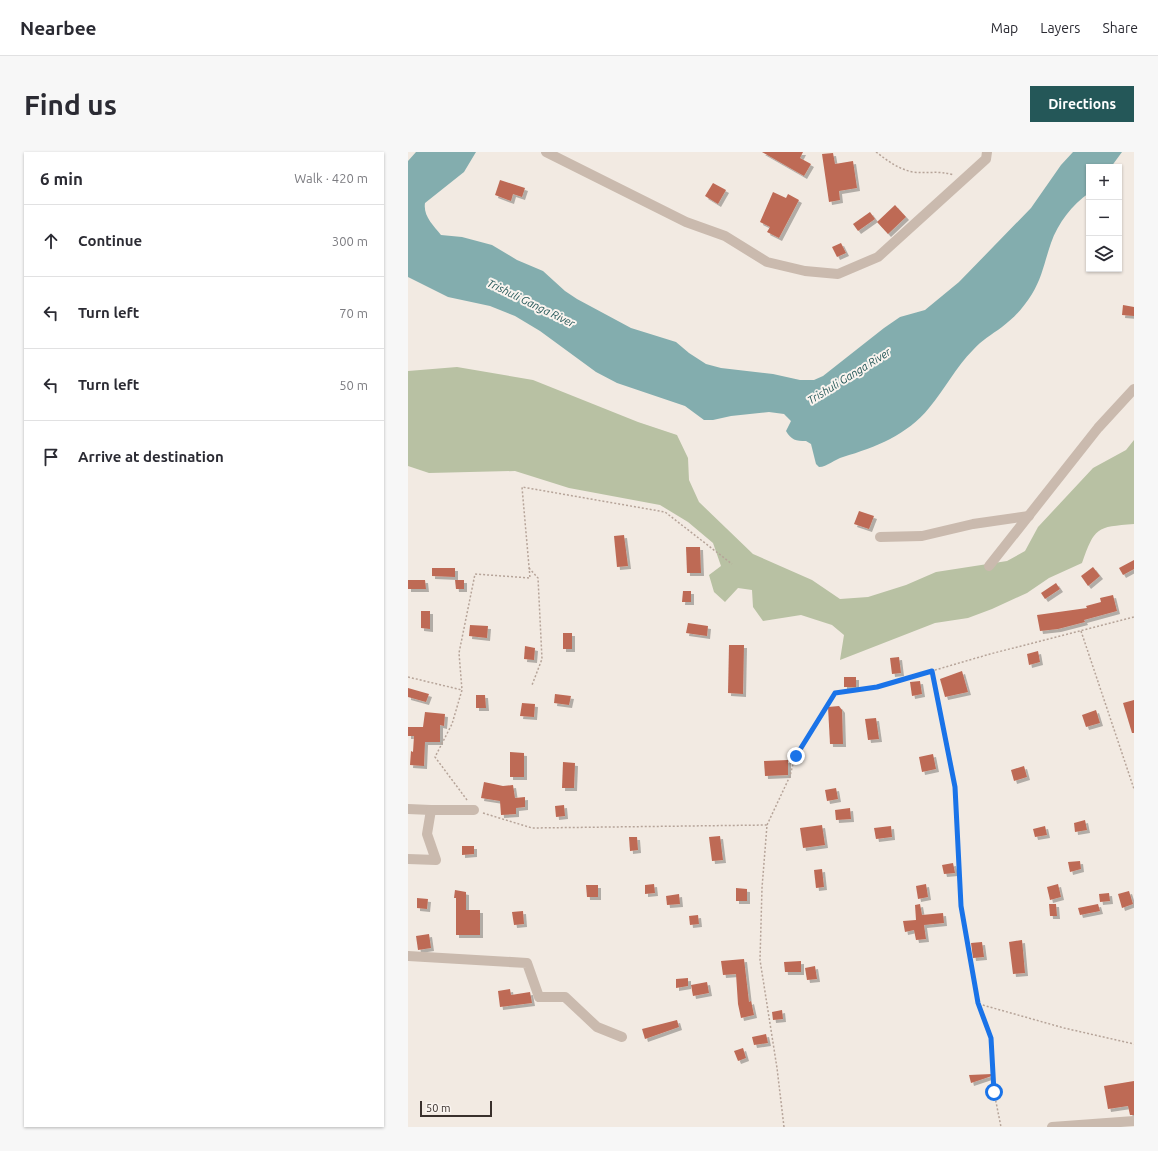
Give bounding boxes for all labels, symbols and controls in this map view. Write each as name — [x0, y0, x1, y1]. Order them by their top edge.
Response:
text: Nearbee — [20, 17, 97, 39]
text: Map — [991, 20, 1018, 36]
text: Layers — [1040, 20, 1080, 36]
text: Share — [1102, 20, 1138, 36]
button: Directions — [1030, 86, 1134, 122]
text: Find us — [24, 89, 117, 120]
map controls — [1086, 164, 1122, 272]
button: + — [1086, 164, 1122, 200]
text: 6 min — [40, 169, 83, 188]
text: Walk · 420 m — [294, 171, 368, 185]
button: − — [1086, 200, 1122, 236]
icon: ahead — [40, 230, 62, 252]
text: Continue — [78, 232, 142, 249]
text: 300 m — [332, 234, 368, 248]
button: layers — [1086, 236, 1122, 272]
water label: Trishuli Ganga River — [485, 277, 577, 330]
icon: left — [40, 302, 62, 324]
text: Turn left — [78, 304, 139, 321]
text: 70 m — [339, 306, 368, 320]
water label: Trishuli Ganga River — [805, 345, 893, 406]
icon: left — [40, 374, 62, 396]
text: Turn left — [78, 376, 139, 393]
text: 50 m — [339, 378, 368, 392]
icon: arrive — [40, 446, 62, 468]
text: Arrive at destination — [78, 448, 224, 465]
route end — [787, 747, 805, 765]
route start — [985, 1083, 1003, 1101]
scale bar — [420, 1099, 492, 1118]
text: 50 m — [426, 1102, 450, 1114]

